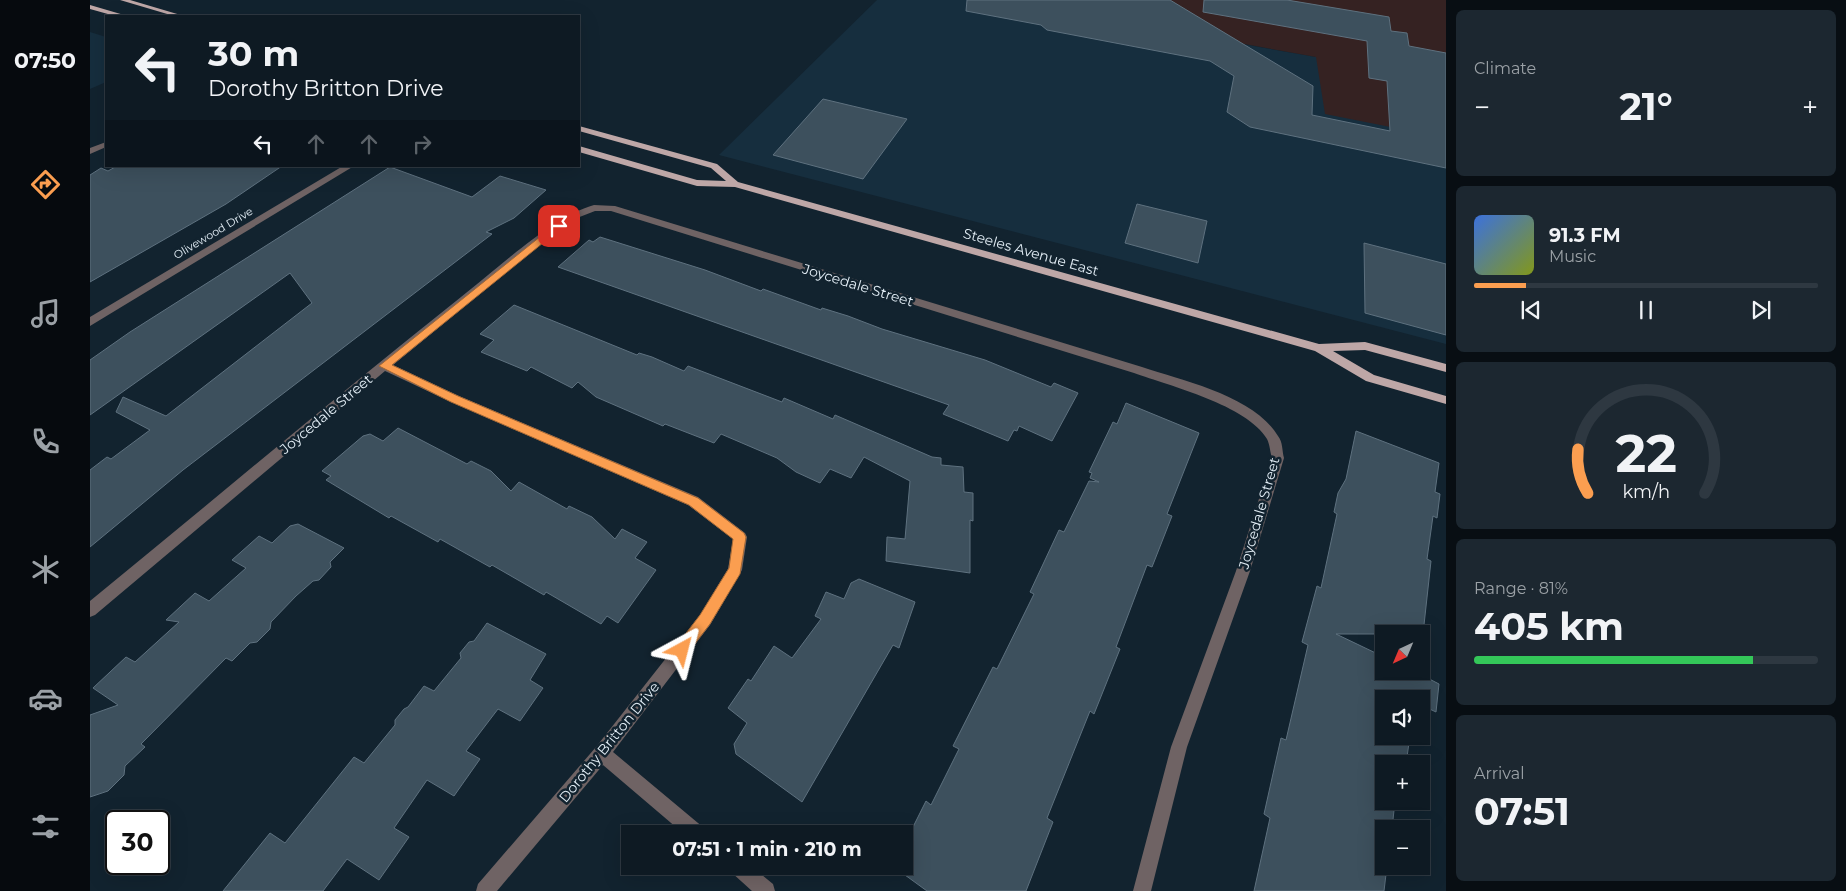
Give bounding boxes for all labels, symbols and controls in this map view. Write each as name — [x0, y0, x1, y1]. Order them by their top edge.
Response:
text: 30 m — [208, 32, 299, 75]
icon: left — [125, 35, 190, 100]
text: 07:50 — [14, 47, 76, 74]
text: Climate — [1474, 59, 1536, 78]
text: Dorothy Britton Drive — [208, 75, 444, 102]
text: 21° — [1619, 83, 1673, 130]
text: − — [1474, 90, 1490, 124]
text: + — [1802, 90, 1818, 124]
icon: left — [249, 130, 277, 158]
icon: ahead — [302, 130, 330, 158]
icon: ahead — [355, 130, 383, 158]
icon: right — [408, 130, 436, 158]
icon: directions — [28, 167, 63, 202]
street label: Olivewood Drive — [171, 204, 255, 262]
pin — [538, 205, 580, 247]
icon: arrive — [545, 212, 573, 240]
street label: Steeles Avenue East — [961, 224, 1101, 280]
text: 91.3 FM — [1549, 224, 1621, 247]
text: Music — [1549, 247, 1596, 266]
street label: Joycedale Street — [799, 259, 916, 311]
icon: music — [28, 296, 63, 331]
icon: previous — [1517, 296, 1545, 324]
icon: pause — [1632, 296, 1660, 324]
icon: next — [1747, 296, 1775, 324]
street label: Joycedale Street — [275, 370, 376, 459]
text: 22 — [1615, 422, 1677, 485]
icon: phone — [28, 424, 63, 459]
street label: Joycedale Street — [1234, 455, 1284, 572]
text: km/h — [1622, 481, 1670, 502]
icon: climate — [28, 552, 63, 587]
text: Range · 81% — [1474, 579, 1568, 598]
text: 405 km — [1474, 603, 1624, 650]
position arrow — [655, 623, 707, 675]
north arrow — [1375, 625, 1430, 680]
map controls — [1375, 625, 1430, 875]
street label: Dorothy Britton Drive — [555, 678, 663, 806]
icon: car — [28, 681, 63, 716]
button: sound — [1375, 690, 1430, 745]
button: + — [1375, 755, 1430, 810]
text: Arrival — [1474, 764, 1524, 783]
text: 07:51 — [1474, 788, 1570, 835]
icon: filters — [28, 809, 63, 844]
speed limit sign: 30 — [105, 810, 170, 875]
button: − — [1375, 820, 1430, 875]
text: 07:51 · 1 min · 210 m — [672, 838, 862, 861]

